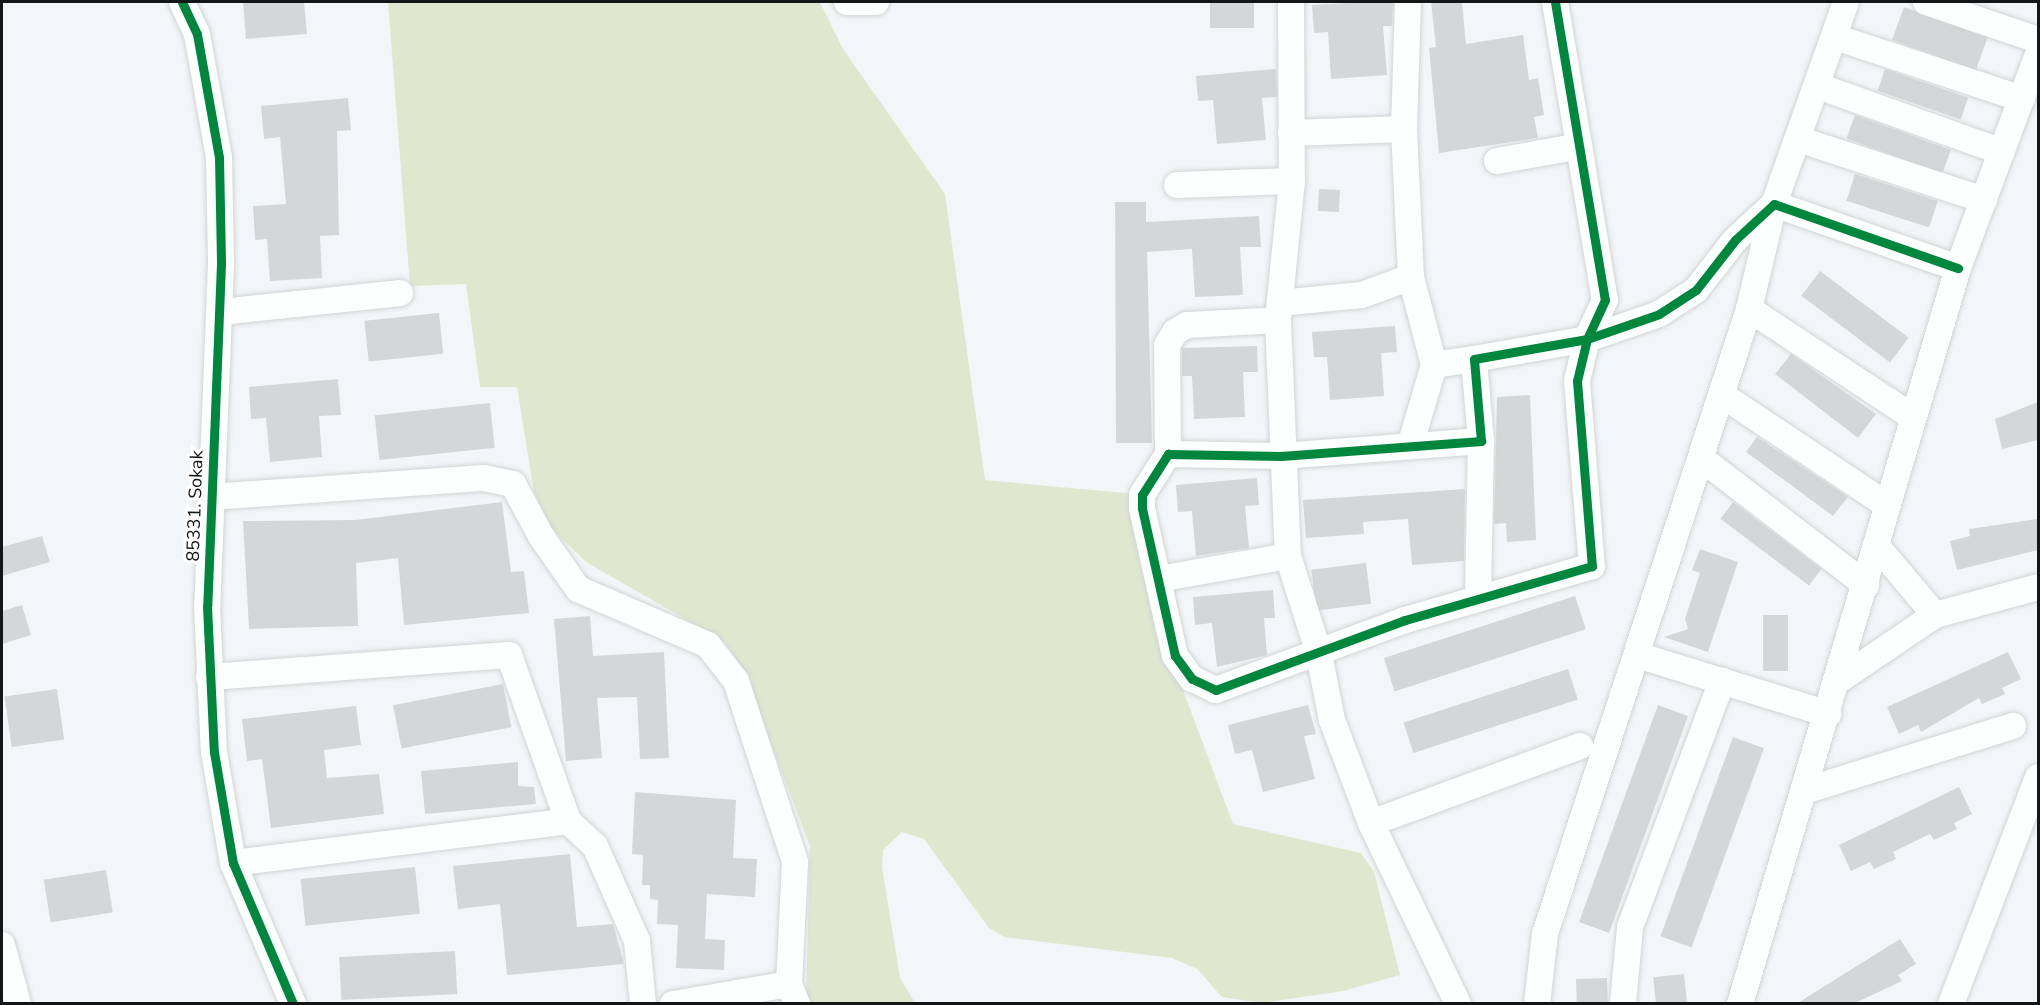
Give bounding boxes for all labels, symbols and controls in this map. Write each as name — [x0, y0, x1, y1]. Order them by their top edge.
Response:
street label: 85331. Sokak — [182, 450, 208, 562]

